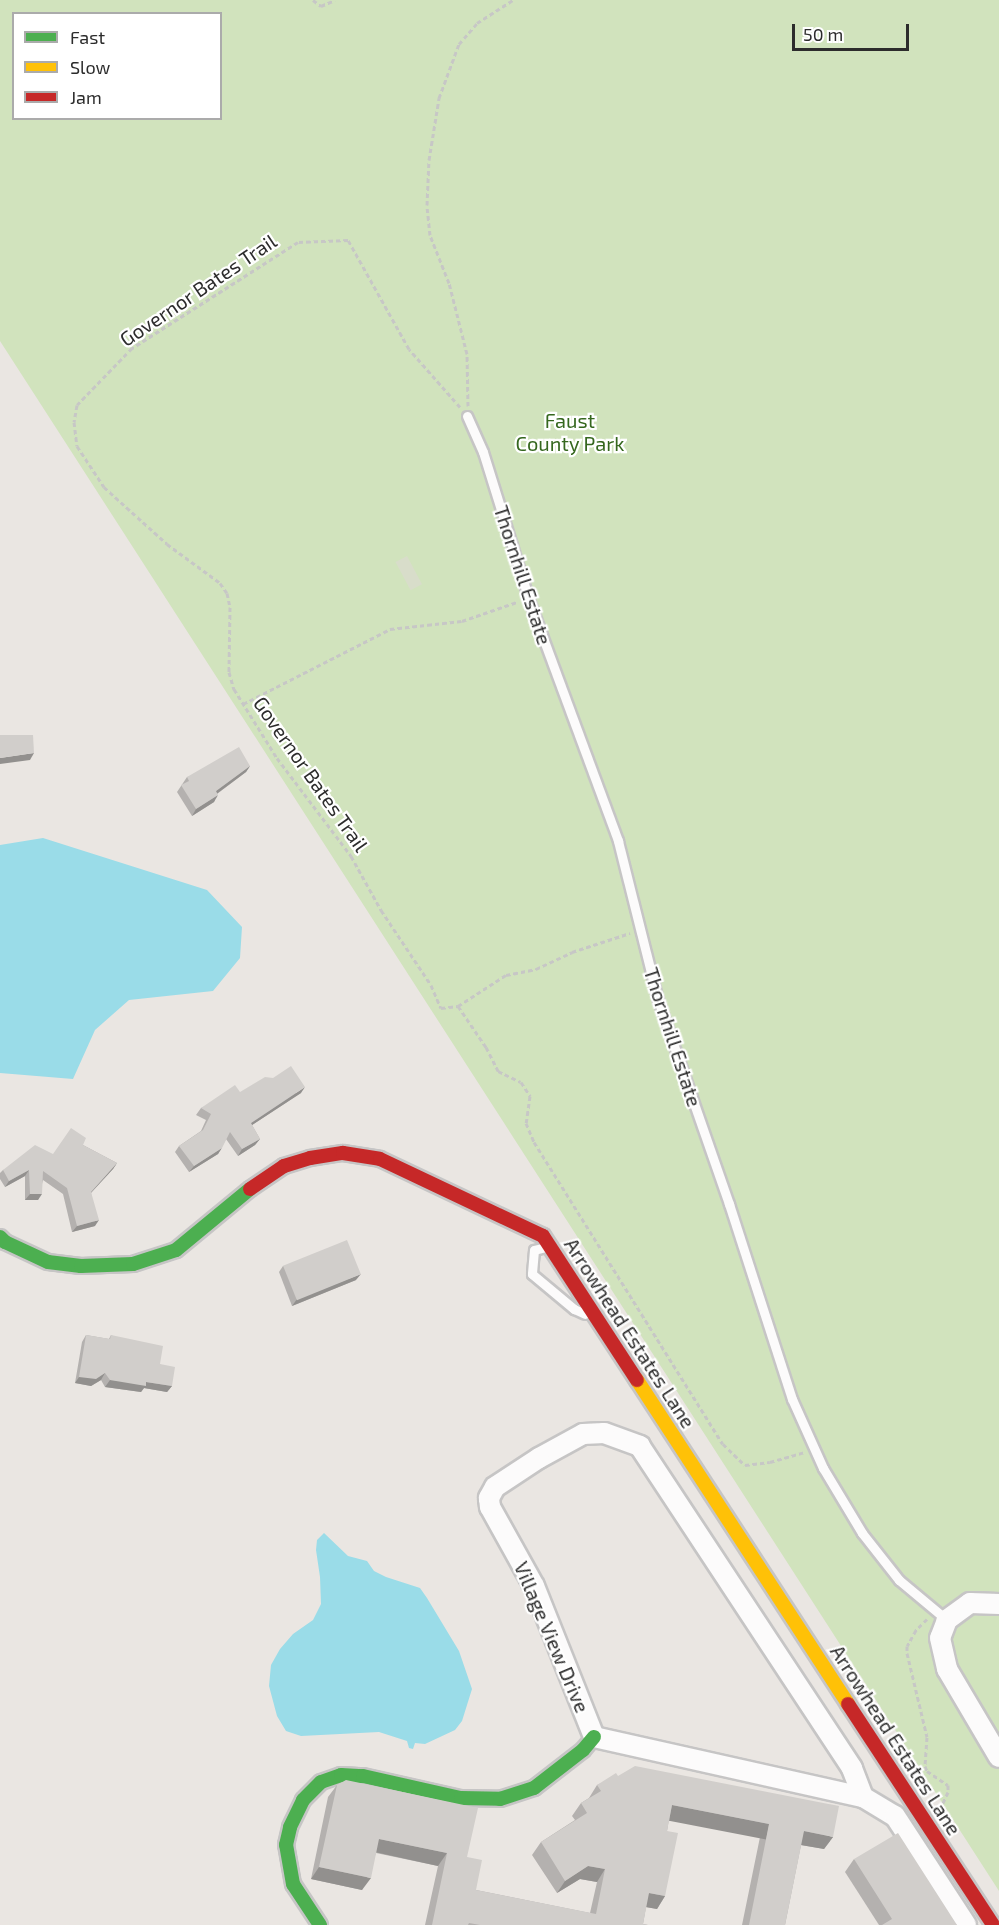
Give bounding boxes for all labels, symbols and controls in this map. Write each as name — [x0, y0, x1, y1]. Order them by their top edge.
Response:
legend — [12, 12, 222, 120]
scale bar — [795, 12, 912, 50]
text: 50 m — [803, 23, 843, 45]
text: Fast — [70, 26, 105, 48]
text: Slow — [70, 56, 110, 78]
text: Jam — [70, 86, 102, 108]
street label: Governor Bates Trail — [115, 228, 281, 352]
park label: Faust County Park — [515, 409, 625, 456]
street label: Thornhill Estate — [489, 502, 557, 648]
street label: Governor Bates Trail — [248, 692, 374, 856]
street label: Thornhill Estate — [639, 964, 707, 1110]
street label: Arrowhead Estates Lane — [560, 1233, 700, 1433]
street label: Village View Drive — [509, 1557, 595, 1717]
street label: Arrowhead Estates Lane — [826, 1640, 966, 1840]

